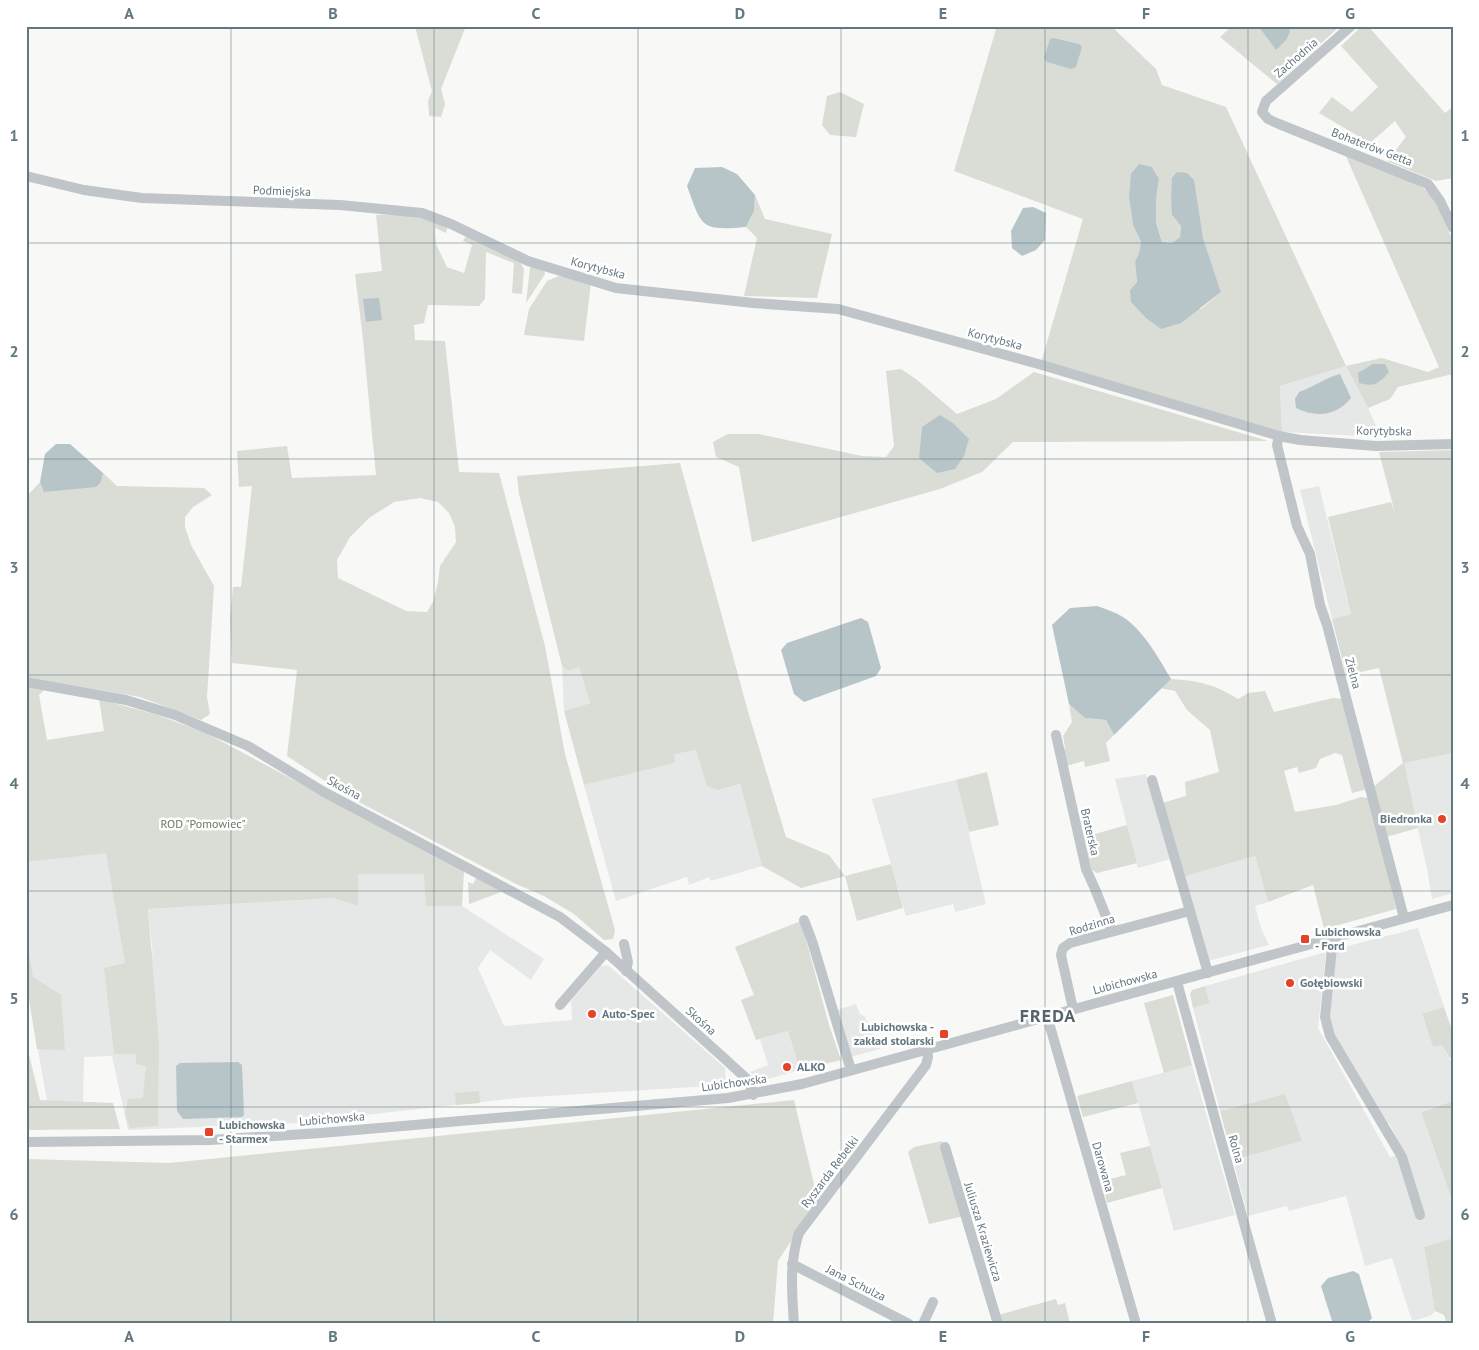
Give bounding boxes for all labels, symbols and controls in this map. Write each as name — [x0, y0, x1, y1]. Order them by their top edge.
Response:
text: A — [124, 3, 134, 23]
text: B — [328, 3, 338, 23]
text: C — [532, 3, 541, 23]
text: D — [735, 3, 745, 23]
text: E — [939, 3, 947, 23]
text: F — [1142, 3, 1150, 23]
text: G — [1345, 3, 1355, 23]
street label: Zachodnia — [1271, 35, 1321, 81]
street label: Bohaterów Getta — [1330, 124, 1415, 169]
text: 1 — [9, 125, 19, 145]
text: 1 — [1460, 125, 1470, 145]
street label: Podmiejska — [253, 182, 311, 199]
street label: Korytybska — [569, 253, 627, 282]
street label: Korytybska — [966, 324, 1024, 353]
text: 2 — [9, 341, 19, 361]
text: 2 — [1460, 341, 1470, 361]
street label: Korytybska — [1356, 423, 1412, 438]
text: 3 — [9, 557, 19, 577]
text: 3 — [1460, 557, 1470, 577]
street label: Zielna — [1342, 656, 1365, 690]
street label: Skośna — [325, 772, 364, 803]
text: 4 — [9, 773, 19, 793]
text: 4 — [1460, 773, 1470, 793]
street label: Braterska — [1078, 807, 1103, 857]
place label: Biedronka — [1380, 811, 1432, 826]
marker: Biedronka — [1436, 813, 1448, 825]
park label: ROD "Pomowiec" — [160, 816, 246, 831]
street label: Rodzinna — [1067, 910, 1117, 939]
place label: Lubichowska - Ford — [1315, 924, 1381, 953]
marker: Lubichowska - Ford — [1299, 933, 1311, 945]
street label: Lubichowska — [1091, 966, 1159, 997]
place label: Gołębiowski — [1300, 975, 1363, 990]
marker: Gołębiowski — [1284, 977, 1296, 989]
text: 5 — [9, 988, 19, 1008]
text: 5 — [1460, 988, 1470, 1008]
street label: Skośna — [683, 1003, 720, 1038]
district label: FREDA — [1020, 1004, 1076, 1027]
place label: Auto-Spec — [602, 1006, 655, 1021]
marker: Auto-Spec — [586, 1008, 598, 1020]
place label: Lubichowska - zakład stolarski — [854, 1019, 934, 1048]
marker: Lubichowska - zakład stolarski — [938, 1028, 950, 1040]
place label: ALKO — [797, 1059, 825, 1074]
marker: ALKO — [781, 1061, 793, 1073]
street label: Lubichowska — [700, 1070, 768, 1095]
street label: Lubichowska — [298, 1108, 366, 1129]
place label: Lubichowska - Starmex — [219, 1117, 285, 1146]
marker: Lubichowska - Starmex — [203, 1126, 215, 1138]
street label: Ryszarda Rebelki — [798, 1133, 862, 1211]
street label: Rolna — [1225, 1133, 1248, 1165]
street label: Darowana — [1089, 1140, 1118, 1194]
street label: Juliusza Kraziewicza — [961, 1180, 1006, 1283]
text: 6 — [9, 1204, 19, 1224]
text: 6 — [1460, 1204, 1470, 1224]
street label: Jana Schulza — [823, 1261, 889, 1304]
text: A — [124, 1326, 134, 1346]
text: B — [328, 1326, 338, 1346]
text: C — [532, 1326, 541, 1346]
text: D — [735, 1326, 745, 1346]
text: E — [939, 1326, 947, 1346]
text: F — [1142, 1326, 1150, 1346]
text: G — [1345, 1326, 1355, 1346]

